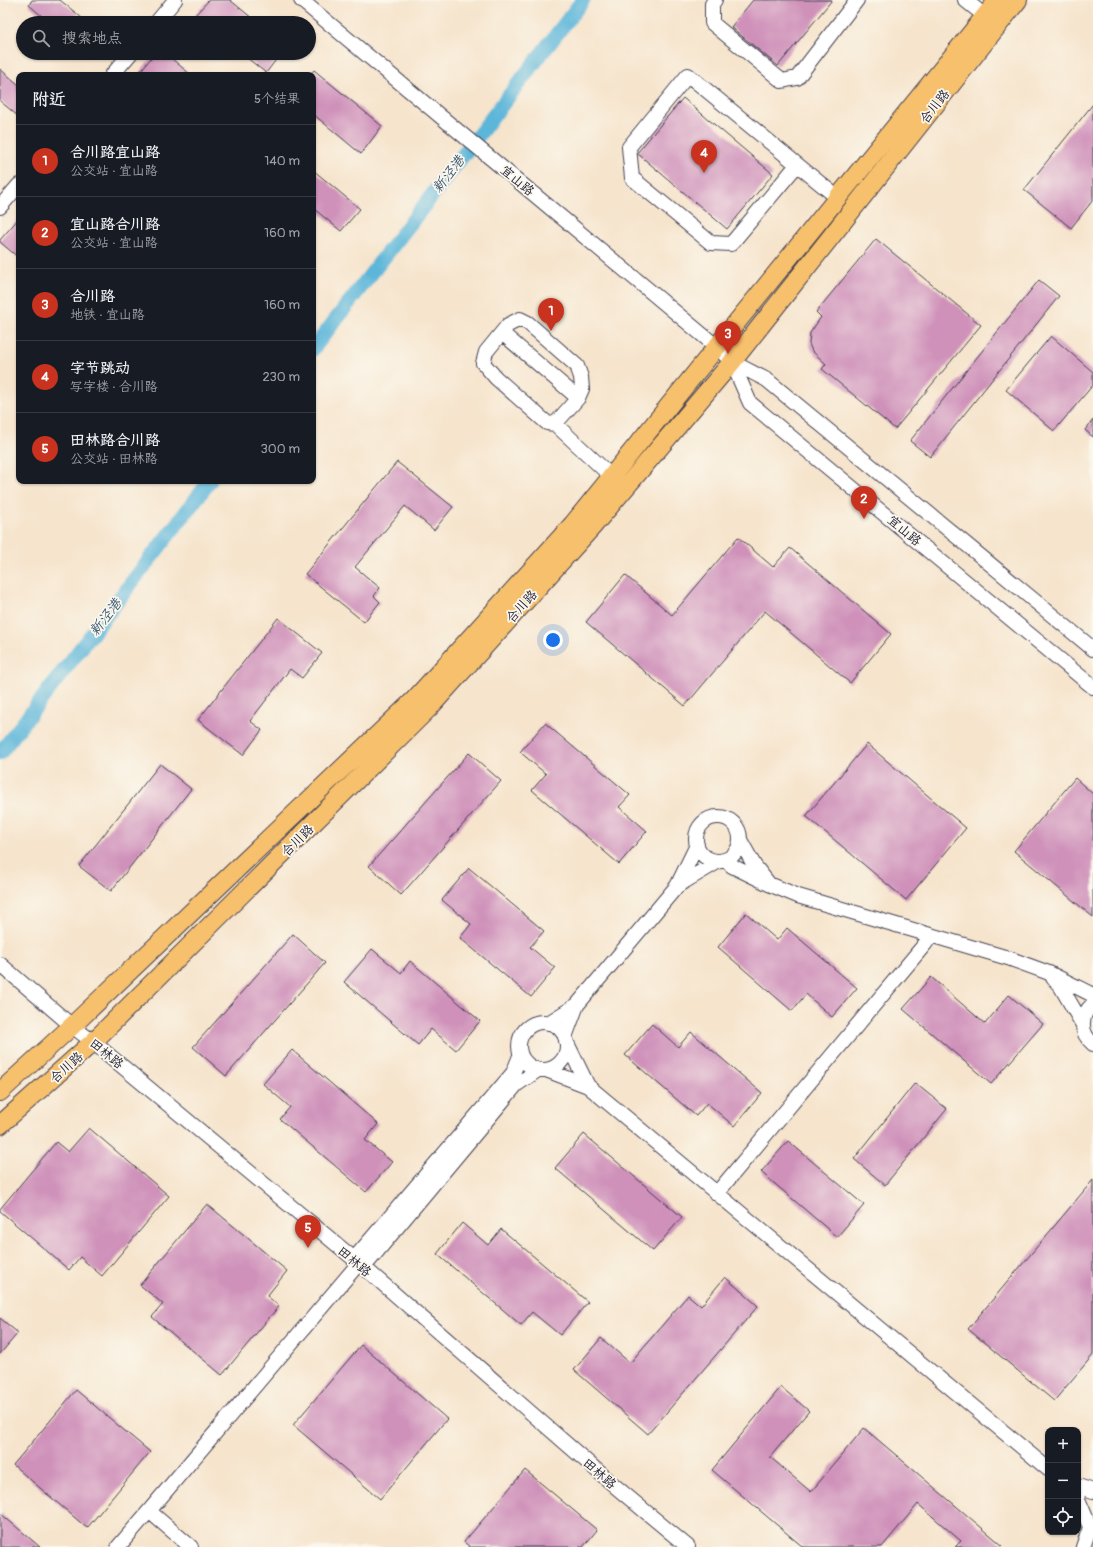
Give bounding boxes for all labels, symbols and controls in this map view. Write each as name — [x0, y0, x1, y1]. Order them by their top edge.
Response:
search box — [16, 16, 316, 60]
icon: search — [30, 27, 52, 49]
text: 搜索地点 — [62, 29, 122, 48]
street label: 合川路 — [916, 86, 953, 127]
text: 附近 — [32, 89, 66, 110]
text: 5个结果 — [254, 91, 300, 107]
pin: 4 — [691, 140, 717, 173]
text: 合川路宜山路 — [70, 143, 160, 162]
water label: 新泾港 — [429, 151, 469, 196]
text: 1 — [42, 153, 48, 169]
text: 140 m — [264, 153, 300, 169]
street label: 宜山路 — [497, 162, 537, 199]
text: 公交站 · 宜山路 — [70, 163, 158, 179]
text: 宜山路合川路 — [70, 215, 160, 234]
text: 2 — [41, 225, 49, 241]
text: 160 m — [264, 225, 300, 241]
text: 公交站 · 宜山路 — [70, 235, 158, 251]
text: 合川路 — [70, 287, 115, 306]
text: 3 — [41, 297, 49, 313]
text: 160 m — [264, 297, 300, 313]
pin: 1 — [538, 298, 564, 331]
text: 地铁 · 宜山路 — [70, 307, 145, 323]
pin: 3 — [715, 321, 741, 354]
text: 字节跳动 — [70, 359, 130, 378]
text: 4 — [41, 369, 49, 385]
text: 230 m — [263, 369, 300, 385]
text: 写字楼 · 合川路 — [70, 379, 158, 395]
text: 田林路合川路 — [70, 431, 160, 450]
text: 5 — [41, 441, 49, 457]
text: 300 m — [261, 441, 300, 457]
text: 公交站 · 田林路 — [70, 451, 158, 467]
pin: 2 — [851, 486, 877, 519]
street label: 宜山路 — [884, 512, 924, 549]
street label: 合川路 — [503, 587, 541, 627]
water label: 新泾港 — [86, 594, 126, 639]
your location — [543, 630, 563, 650]
street label: 合川路 — [278, 821, 317, 860]
street label: 田林路 — [86, 1035, 127, 1072]
street label: 合川路 — [47, 1049, 87, 1087]
pin: 5 — [295, 1215, 321, 1248]
street label: 田林路 — [334, 1243, 374, 1280]
map controls — [1045, 1427, 1081, 1535]
button: + — [1045, 1427, 1081, 1463]
street label: 田林路 — [579, 1455, 619, 1493]
button: − — [1045, 1463, 1081, 1499]
button: locate — [1045, 1499, 1081, 1535]

